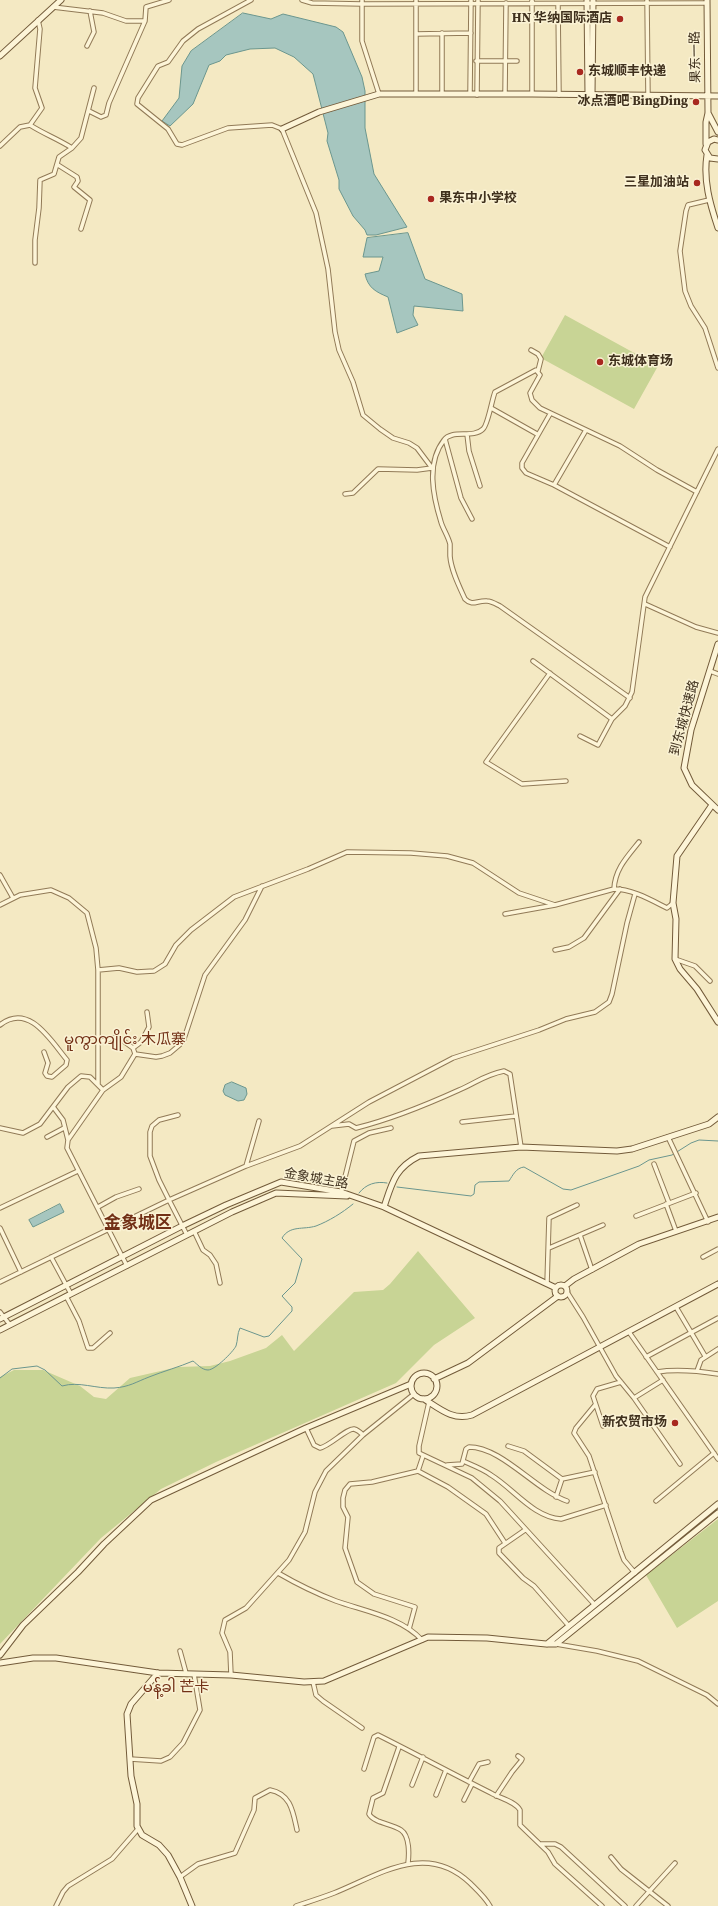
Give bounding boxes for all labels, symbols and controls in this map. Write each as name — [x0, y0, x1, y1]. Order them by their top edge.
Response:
place label: HN 华纳国际酒店 — [512, 11, 612, 27]
marker: HN 华纳国际酒店 — [615, 14, 625, 24]
street label: 果东一路 — [688, 31, 704, 83]
place label: 东城顺丰快递 — [588, 64, 666, 80]
marker: 东城顺丰快递 — [575, 67, 585, 77]
place label: 冰点酒吧 BingDing — [577, 94, 688, 110]
marker: 冰点酒吧 BingDing — [691, 97, 701, 107]
place label: 三星加油站 — [624, 175, 689, 191]
marker: 三星加油站 — [692, 178, 702, 188]
place label: 果东中小学校 — [439, 191, 517, 207]
marker: 果东中小学校 — [426, 194, 436, 204]
place label: 东城体育场 — [608, 354, 673, 370]
marker: 东城体育场 — [595, 357, 605, 367]
street label: 到东城快速路 — [667, 678, 703, 758]
district label: မူကွာကျိုင်း 木瓜寨 — [64, 1031, 186, 1049]
street label: 金象城主路 — [283, 1166, 349, 1192]
district label: 金象城区 — [104, 1214, 172, 1234]
place label: 新农贸市场 — [602, 1415, 667, 1431]
marker: 新农贸市场 — [670, 1418, 680, 1428]
district label: မန့်ခါ 芒卡 — [143, 1679, 209, 1697]

